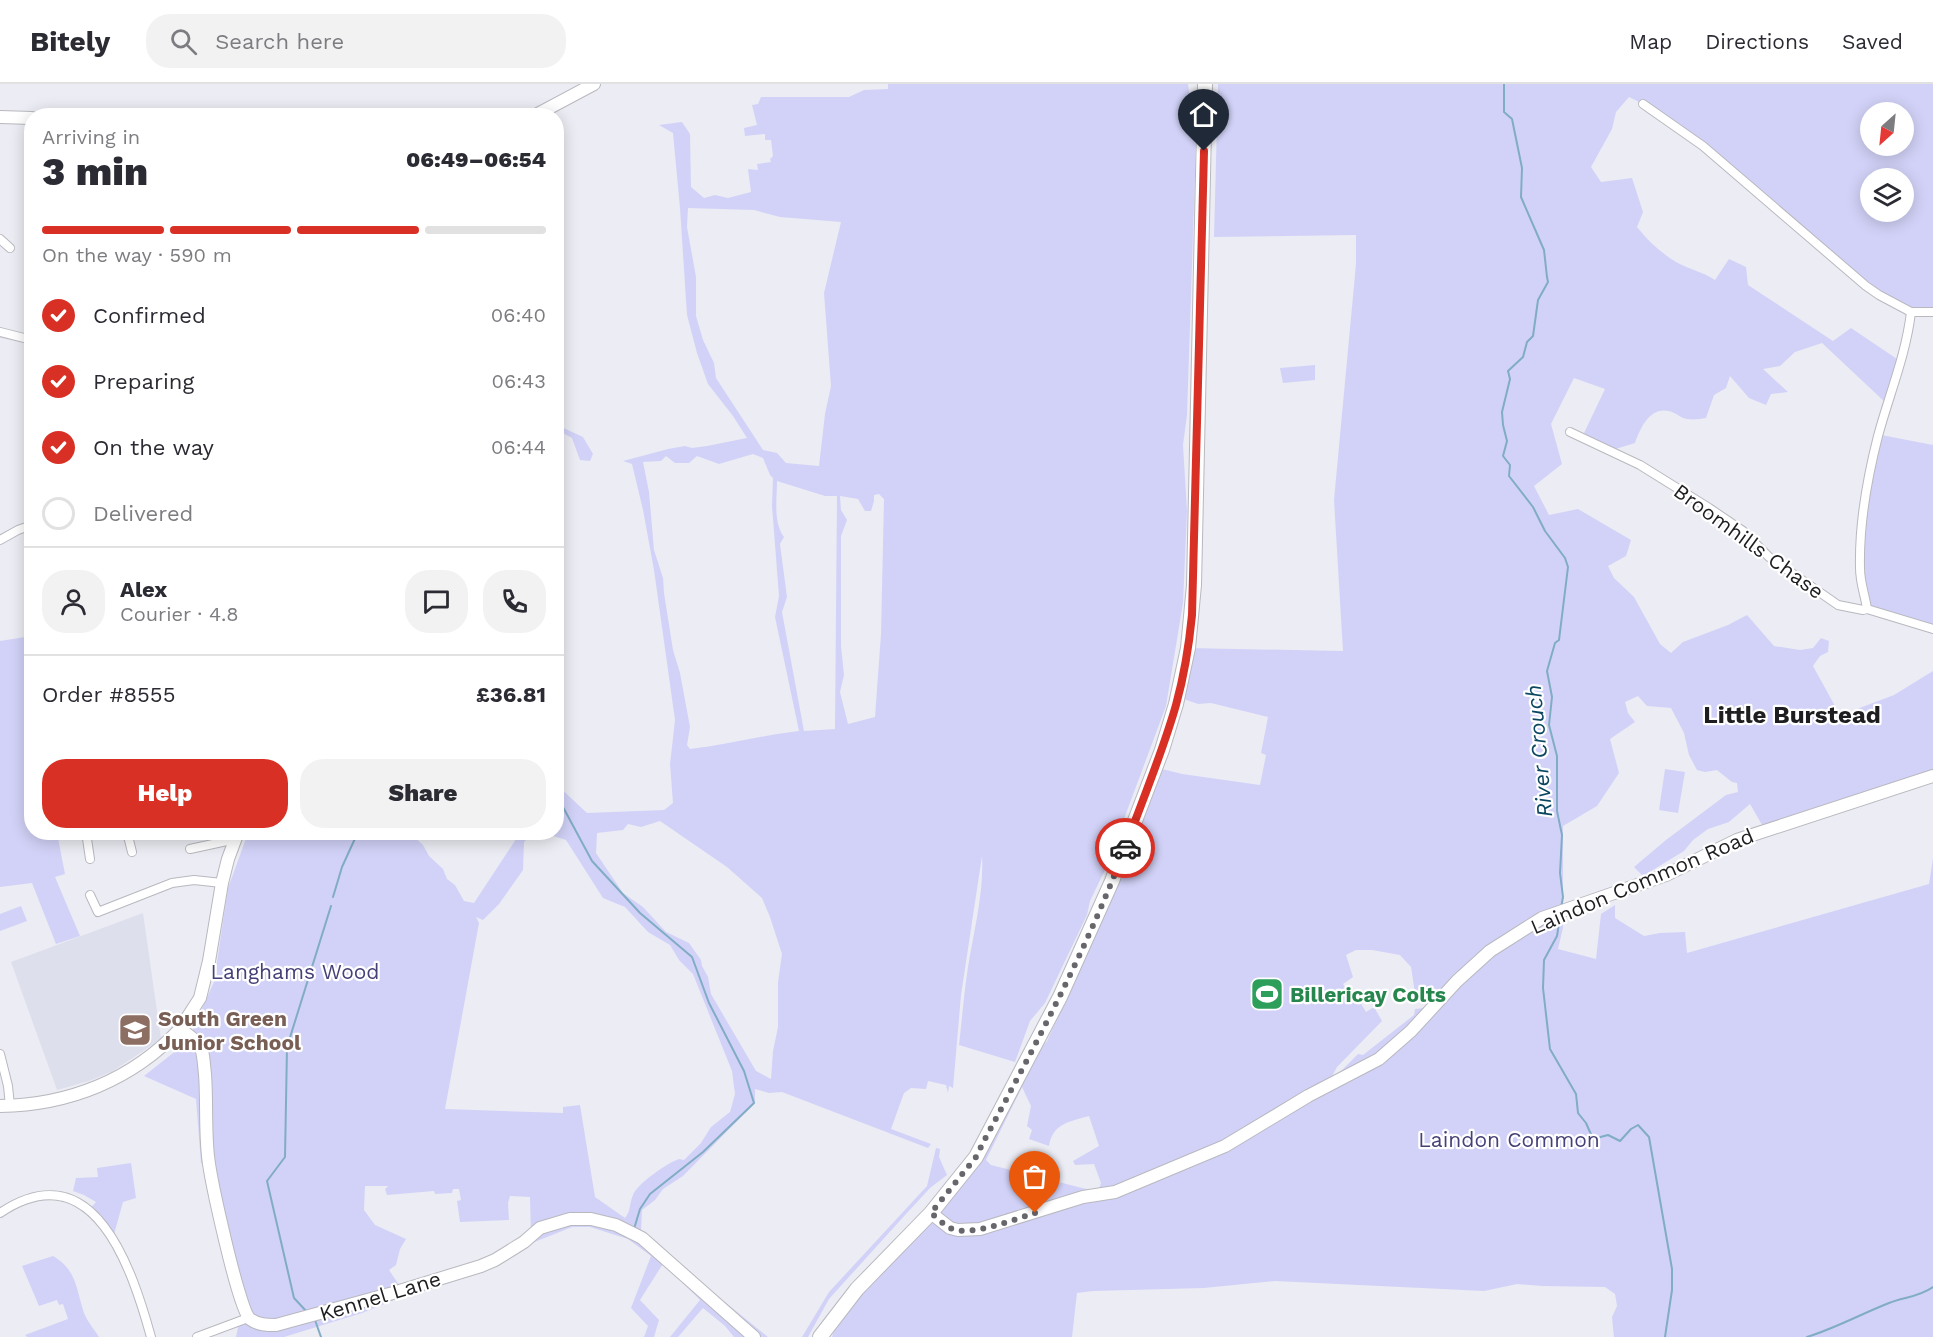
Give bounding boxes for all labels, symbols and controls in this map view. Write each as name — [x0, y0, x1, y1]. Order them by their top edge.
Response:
search box — [146, 14, 566, 68]
text: Bitely — [30, 25, 110, 58]
icon: search — [167, 25, 200, 58]
text: Search here — [215, 29, 344, 54]
text: Map — [1629, 29, 1672, 54]
text: Directions — [1705, 29, 1809, 54]
text: Saved — [1842, 29, 1903, 54]
pin — [1178, 89, 1229, 151]
icon: home — [1187, 98, 1220, 131]
north arrow — [1860, 102, 1914, 156]
map controls — [1860, 102, 1914, 222]
text: Arriving in — [42, 125, 140, 149]
text: 06:49–06:54 — [406, 147, 546, 172]
text: 3 min — [42, 149, 148, 194]
button: layers — [1860, 168, 1914, 222]
text: On the way · 590 m — [42, 243, 232, 267]
icon: check — [42, 299, 75, 332]
text: Confirmed — [93, 303, 206, 328]
text: 06:40 — [491, 303, 546, 327]
icon: check — [42, 365, 75, 398]
text: Preparing — [93, 369, 194, 394]
text: 06:43 — [492, 369, 546, 393]
icon: check — [42, 431, 75, 464]
text: On the way — [93, 435, 214, 460]
text: 06:44 — [491, 435, 546, 459]
street label: Broomhills Chase — [1669, 478, 1829, 604]
text: Delivered — [93, 501, 193, 526]
button: person — [42, 570, 105, 633]
button: chat — [405, 570, 468, 633]
button: phone — [483, 570, 546, 633]
text: Alex — [120, 577, 167, 602]
text: Courier · 4.8 — [120, 602, 239, 626]
text: Order #8555 — [42, 682, 175, 707]
text: £36.81 — [476, 682, 546, 707]
water label: River Crouch — [1521, 684, 1557, 818]
district label: Little Burstead — [1703, 701, 1881, 729]
button: Help — [42, 759, 288, 828]
button: Share — [300, 759, 546, 828]
courier — [1095, 818, 1155, 878]
street label: Laindon Common Road — [1527, 823, 1757, 939]
icon: car — [1109, 832, 1142, 865]
park label: Langhams Wood — [210, 959, 380, 984]
sports icon: Billericay Colts — [1249, 976, 1285, 1012]
place label: Billericay Colts — [1290, 982, 1446, 1007]
place label: South Green Junior School — [158, 1006, 301, 1055]
school or university icon: South Green Junior School — [117, 1012, 153, 1048]
park label: Laindon Common — [1418, 1127, 1600, 1152]
pin — [1009, 1151, 1060, 1213]
icon: bag — [1018, 1160, 1051, 1193]
street label: Kennel Lane — [316, 1266, 444, 1326]

